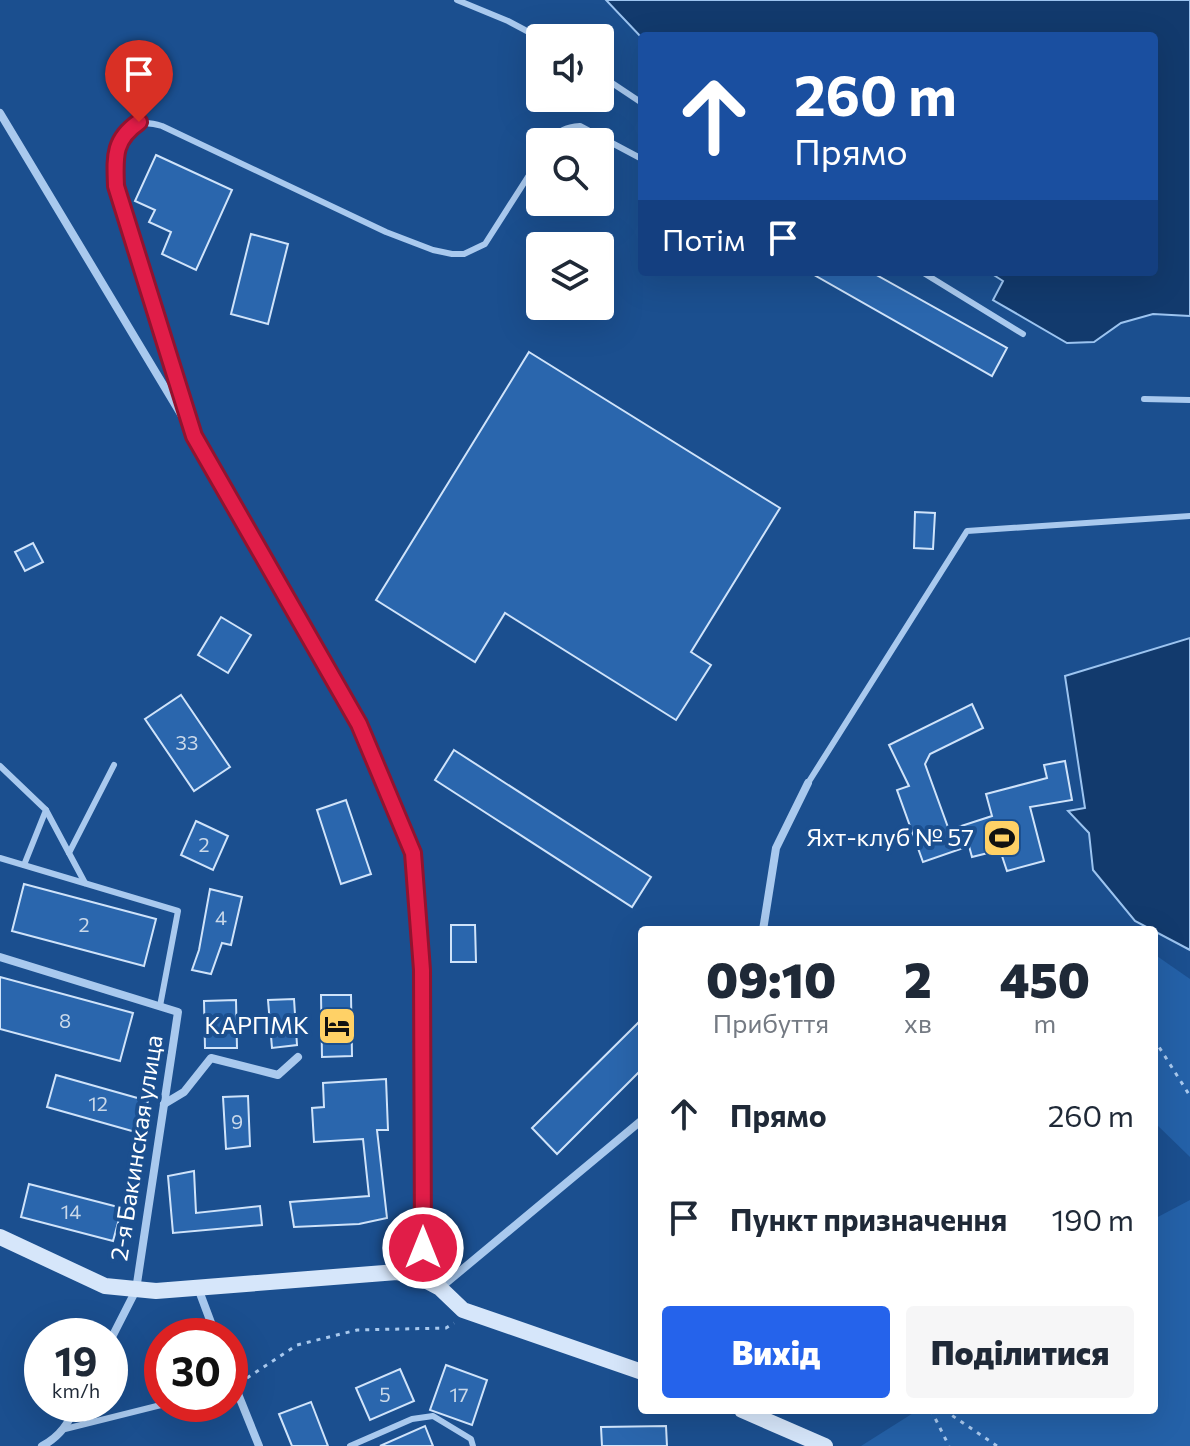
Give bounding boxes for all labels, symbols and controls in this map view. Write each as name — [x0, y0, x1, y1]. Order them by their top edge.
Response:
map controls — [526, 24, 614, 320]
button: sound — [526, 24, 614, 112]
pin — [105, 40, 173, 122]
icon: arrive — [117, 52, 161, 96]
text: 260 m — [794, 59, 957, 128]
icon: ahead — [662, 64, 766, 168]
button: search — [526, 128, 614, 216]
text: Прямо — [794, 128, 908, 172]
icon: arrive — [761, 216, 805, 260]
text: Потім — [662, 220, 745, 257]
button: layers — [526, 232, 614, 320]
house number: 33 — [176, 730, 198, 754]
sports icon: Яхт-клуб № 57 — [981, 817, 1023, 859]
place label: Яхт-клуб № 57 — [806, 822, 974, 851]
house number: 2 — [198, 832, 210, 856]
house number: 4 — [215, 905, 227, 929]
house number: 2 — [78, 912, 90, 936]
text: 09:10 — [706, 949, 836, 1008]
text: 2 — [904, 949, 932, 1008]
text: 450 — [1000, 949, 1090, 1008]
hotel icon: КАРПМК — [316, 1005, 358, 1047]
text: Прибуття — [713, 1007, 829, 1038]
text: хв — [904, 1007, 932, 1038]
text: m — [1034, 1007, 1056, 1038]
house number: 8 — [59, 1008, 71, 1032]
place label: КАРПМК — [204, 1010, 309, 1039]
street label: 2-я Бакинская улица — [103, 1033, 168, 1263]
house number: 12 — [88, 1091, 108, 1115]
icon: ahead — [662, 1092, 706, 1136]
text: Прямо — [730, 1096, 827, 1133]
text: 260 m — [1048, 1096, 1134, 1133]
house number: 9 — [231, 1109, 243, 1133]
icon: arrive — [662, 1196, 706, 1240]
house number: 14 — [61, 1199, 81, 1223]
text: Пункт призначення — [730, 1200, 1007, 1237]
text: 190 m — [1051, 1200, 1134, 1237]
position arrow — [381, 1206, 465, 1290]
button: Вихід — [662, 1306, 890, 1398]
button: Поділитися — [906, 1306, 1134, 1398]
speed limit sign: 30 — [144, 1318, 248, 1422]
text: 19 — [55, 1335, 97, 1384]
text: km/h — [52, 1378, 100, 1402]
house number: 5 — [379, 1382, 391, 1406]
house number: 17 — [449, 1382, 469, 1406]

